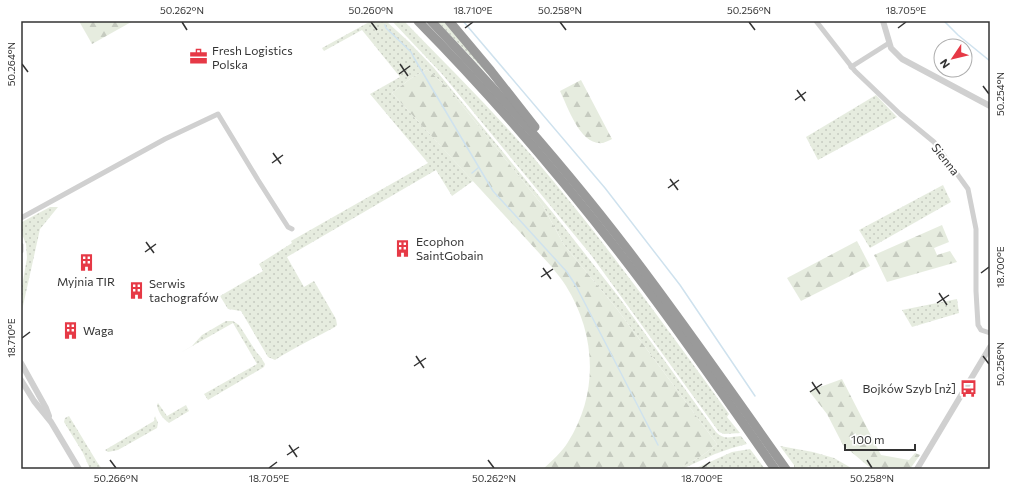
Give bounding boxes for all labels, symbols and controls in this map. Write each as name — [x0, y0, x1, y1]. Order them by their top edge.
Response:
text: 50.262°N — [160, 4, 204, 16]
text: 50.260°N — [349, 4, 393, 16]
text: 18.710°E — [453, 4, 493, 16]
text: 50.258°N — [538, 4, 582, 16]
text: 50.256°N — [727, 4, 771, 16]
text: 18.705°E — [886, 4, 926, 16]
north arrow — [933, 38, 973, 78]
text: 50.264°N — [5, 42, 17, 86]
place label: Fresh Logistics Polska — [212, 43, 293, 71]
office icon: Fresh Logistics Polska — [189, 47, 209, 67]
text: N — [937, 57, 952, 71]
text: 50.254°N — [994, 72, 1006, 116]
street label: Sienna — [929, 140, 963, 178]
place label: Ecophon SaintGobain — [416, 234, 484, 262]
building icon: Ecophon SaintGobain — [393, 238, 413, 258]
text: 18.700°E — [994, 246, 1006, 288]
building icon: Myjnia TIR — [76, 252, 96, 272]
place label: Myjnia TIR — [57, 274, 115, 288]
place label: Serwis tachografów — [149, 276, 219, 304]
building icon: Serwis tachografów — [126, 280, 146, 300]
text: 18.710°E — [5, 318, 17, 358]
building icon: Waga — [60, 320, 80, 340]
place label: Waga — [83, 323, 114, 337]
text: 50.256°N — [994, 342, 1006, 386]
bus stop icon: Bojków Szyb [nż] — [959, 378, 979, 398]
place label: Bojków Szyb [nż] — [863, 381, 956, 395]
scale bar — [845, 426, 915, 452]
text: 100 m — [851, 432, 885, 446]
text: 50.266°N — [94, 472, 138, 484]
text: 18.705°E — [249, 472, 289, 484]
text: 50.262°N — [472, 472, 516, 484]
text: 18.700°E — [681, 472, 723, 484]
text: 50.258°N — [850, 472, 894, 484]

